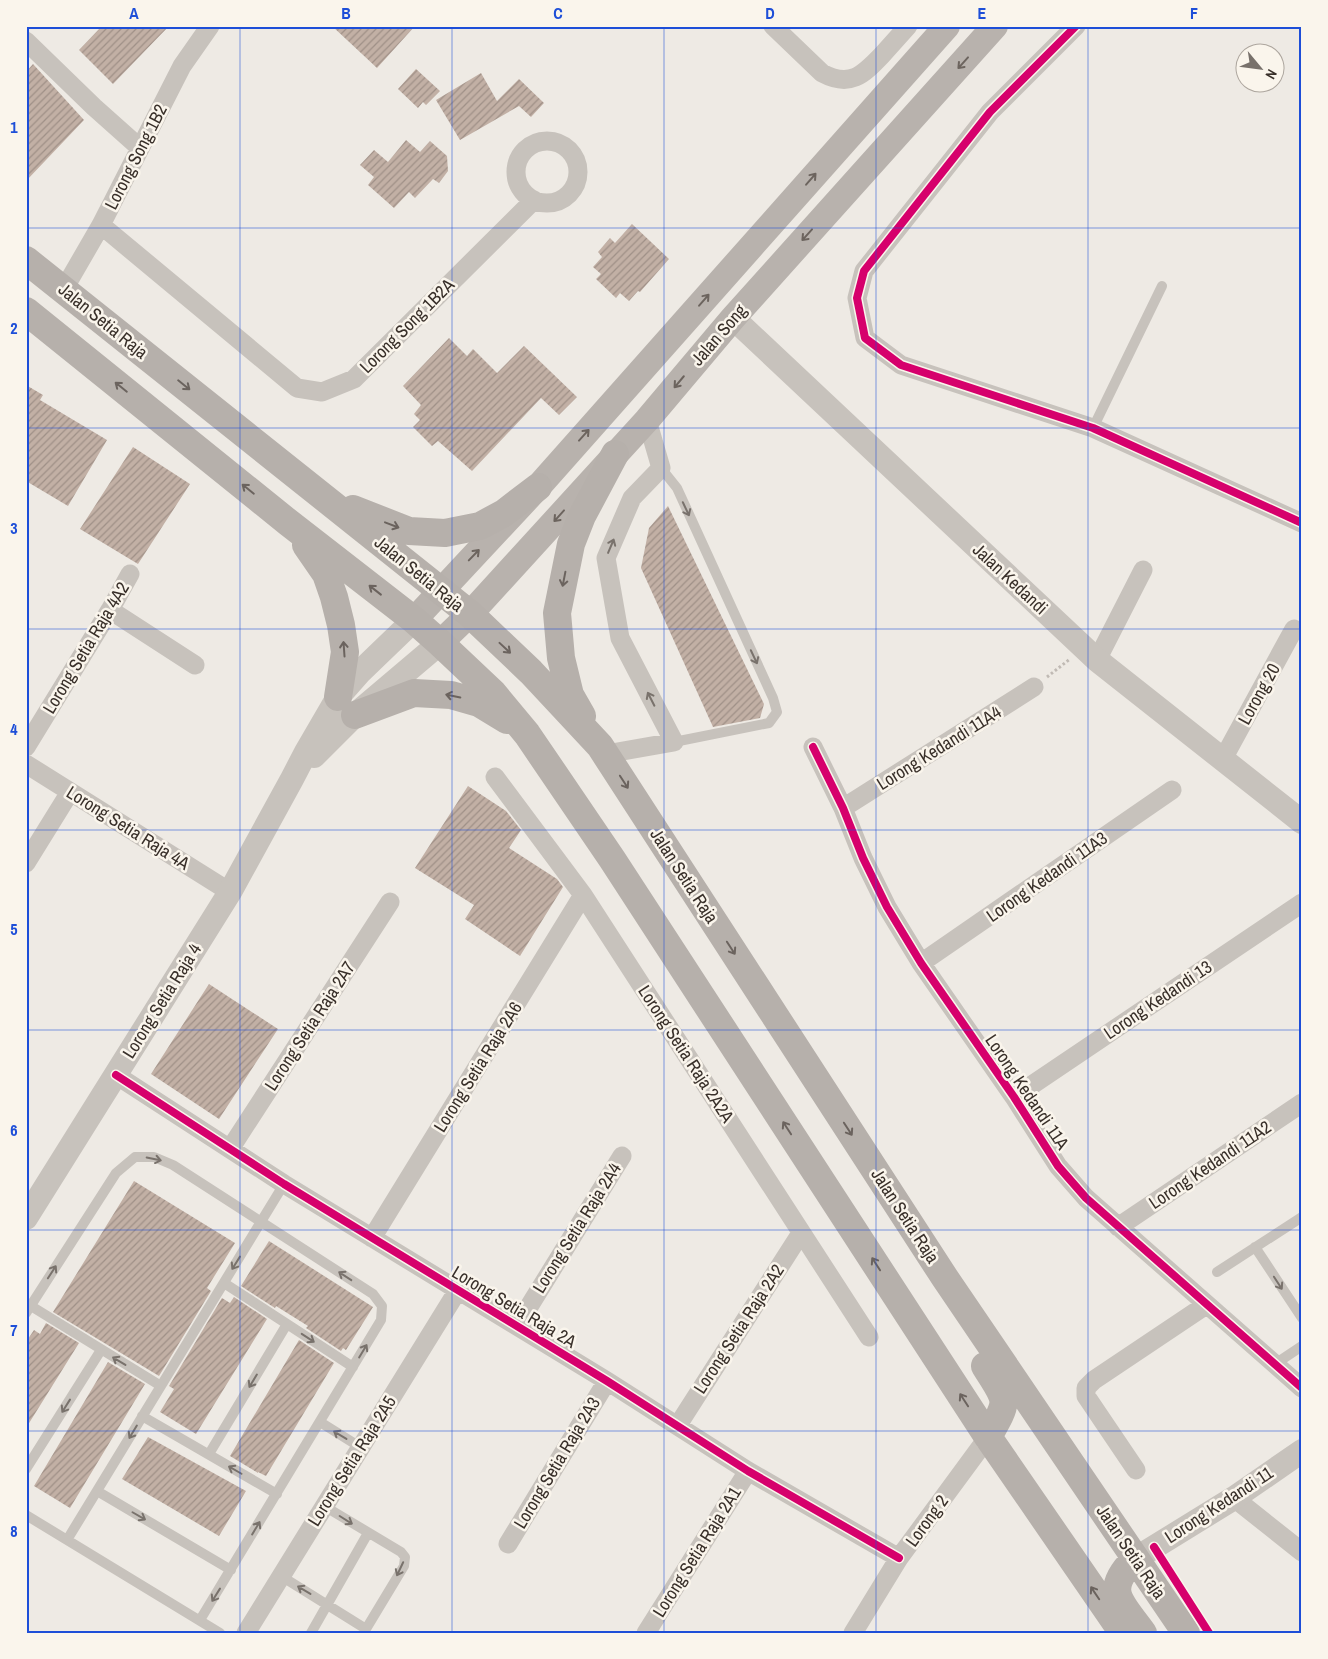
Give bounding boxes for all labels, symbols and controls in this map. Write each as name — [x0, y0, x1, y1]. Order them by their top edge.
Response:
text: A — [129, 2, 139, 24]
text: B — [341, 2, 351, 24]
text: C — [553, 2, 563, 24]
text: D — [765, 2, 775, 24]
text: E — [978, 2, 987, 24]
text: F — [1190, 2, 1198, 24]
north arrow — [1236, 42, 1286, 92]
one-way arrow — [957, 56, 969, 69]
text: N — [1261, 66, 1281, 82]
street label: Lorong Song 1B2 — [98, 100, 173, 214]
text: 1 — [10, 116, 18, 138]
one-way arrow — [805, 172, 817, 185]
one-way arrow — [801, 229, 813, 242]
street label: Lorong Song 1B2A — [354, 273, 460, 379]
street label: Jalan Setia Raja — [53, 277, 153, 364]
one-way arrow — [698, 294, 709, 307]
street label: Jalan Song — [685, 298, 753, 371]
text: 2 — [10, 317, 18, 339]
one-way arrow — [673, 375, 685, 388]
one-way arrow — [177, 380, 190, 391]
one-way arrow — [115, 382, 128, 393]
one-way arrow — [579, 429, 590, 442]
one-way arrow — [242, 484, 255, 495]
one-way arrow — [682, 501, 691, 516]
one-way arrow — [553, 510, 565, 523]
text: 3 — [10, 517, 18, 539]
one-way arrow — [384, 521, 399, 530]
street label: Jalan Setia Raja — [369, 530, 469, 617]
street label: Jalan Kedandi — [967, 537, 1053, 620]
one-way arrow — [607, 539, 617, 554]
one-way arrow — [468, 548, 480, 561]
one-way arrow — [558, 571, 568, 587]
street label: Lorong Setia Raja 4A2 — [36, 577, 135, 718]
one-way arrow — [368, 585, 382, 595]
one-way arrow — [339, 641, 348, 657]
one-way arrow — [499, 642, 512, 654]
one-way arrow — [750, 649, 759, 664]
street label: Lorong 20 — [1232, 659, 1286, 729]
one-way arrow — [445, 691, 461, 701]
one-way arrow — [646, 692, 655, 707]
street label: Lorong Kedandi 11A4 — [872, 699, 1006, 796]
text: 4 — [10, 718, 18, 740]
one-way arrow — [619, 775, 629, 789]
street label: Lorong Setia Raja 4A — [62, 780, 195, 876]
street label: Jalan Setia Raja — [644, 824, 724, 928]
street label: Lorong Kedandi 11A3 — [981, 825, 1112, 928]
text: 5 — [10, 918, 18, 940]
street label: Lorong Setia Raja 4 — [116, 938, 207, 1063]
one-way arrow — [726, 941, 736, 955]
street label: Lorong Kedandi 13 — [1099, 954, 1217, 1045]
street label: Lorong Setia Raja 2A7 — [258, 956, 361, 1095]
street label: Lorong Setia Raja 2A2A — [633, 980, 740, 1127]
street label: Lorong Setia Raja 2A6 — [427, 997, 528, 1137]
street label: Lorong Kedandi 11A — [979, 1029, 1075, 1155]
street label: Lorong Kedandi 11A2 — [1144, 1114, 1276, 1215]
text: 6 — [10, 1119, 18, 1141]
one-way arrow — [782, 1121, 792, 1135]
one-way arrow — [843, 1121, 853, 1135]
one-way arrow — [146, 1154, 162, 1164]
street label: Lorong Setia Raja 2A4 — [526, 1158, 627, 1298]
street label: Jalan Setia Raja — [865, 1164, 945, 1268]
one-way arrow — [230, 1256, 240, 1270]
one-way arrow — [870, 1258, 880, 1272]
street label: Lorong Setia Raja 2A2 — [687, 1259, 790, 1398]
street label: Lorong Setia Raja 2A — [447, 1260, 581, 1354]
one-way arrow — [48, 1266, 58, 1280]
one-way arrow — [338, 1270, 352, 1280]
one-way arrow — [1274, 1275, 1284, 1289]
text: 7 — [10, 1319, 18, 1341]
one-way arrow — [301, 1334, 315, 1344]
one-way arrow — [359, 1344, 369, 1358]
one-way arrow — [113, 1355, 127, 1365]
one-way arrow — [247, 1374, 257, 1388]
street label: Lorong Setia Raja 2A5 — [301, 1391, 402, 1531]
street label: Lorong Setia Raja 2A3 — [507, 1392, 606, 1533]
one-way arrow — [959, 1394, 969, 1408]
one-way arrow — [60, 1399, 71, 1413]
one-way arrow — [127, 1424, 137, 1438]
one-way arrow — [334, 1429, 348, 1439]
street label: Lorong Kedandi 11 — [1160, 1460, 1278, 1549]
one-way arrow — [228, 1464, 242, 1474]
street label: Lorong Setia Raja 2A1 — [646, 1481, 747, 1622]
street label: Lorong 2 — [899, 1490, 954, 1552]
street label: Jalan Setia Raja — [1091, 1500, 1172, 1604]
one-way arrow — [131, 1511, 146, 1521]
one-way arrow — [339, 1515, 353, 1525]
text: 8 — [10, 1520, 18, 1542]
one-way arrow — [252, 1521, 262, 1535]
one-way arrow — [395, 1561, 405, 1576]
one-way arrow — [298, 1584, 312, 1594]
one-way arrow — [1090, 1586, 1100, 1600]
one-way arrow — [210, 1587, 220, 1601]

